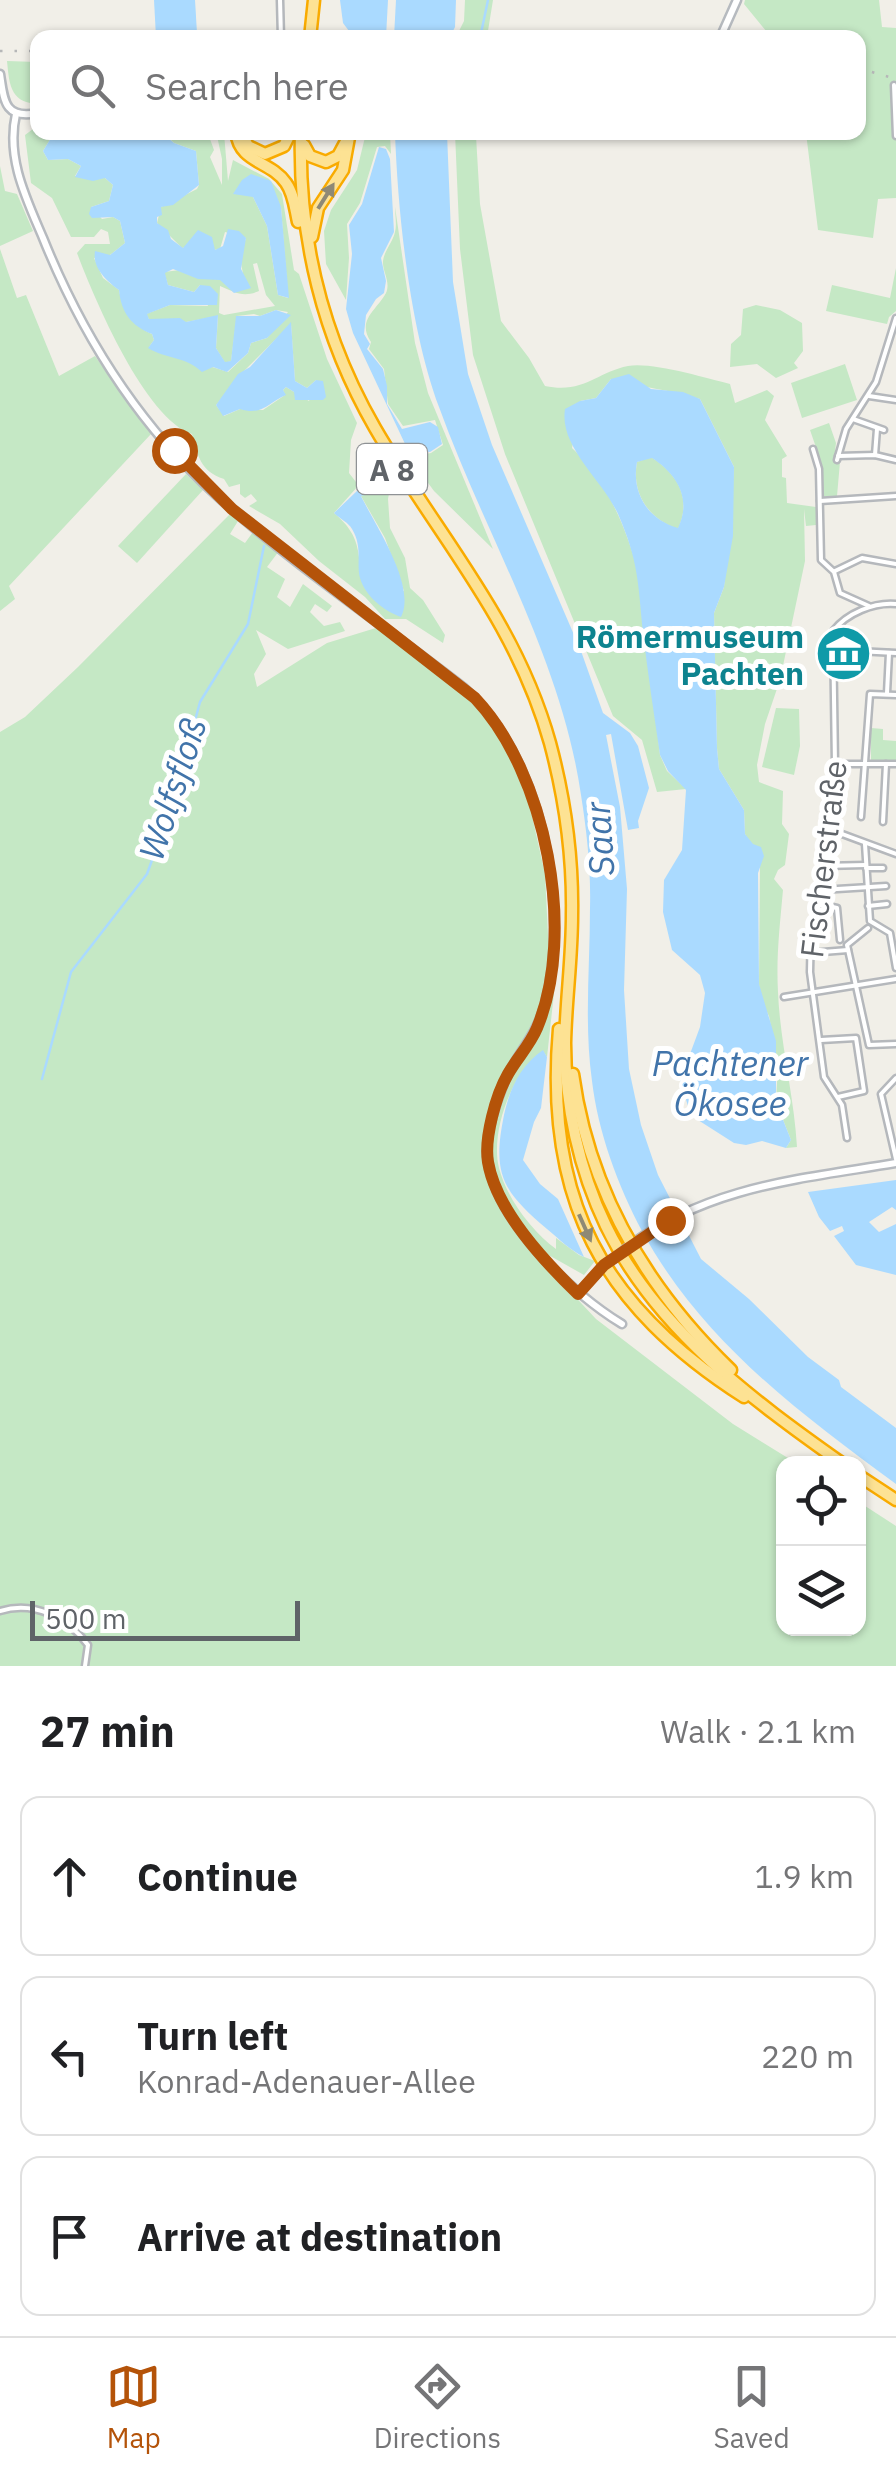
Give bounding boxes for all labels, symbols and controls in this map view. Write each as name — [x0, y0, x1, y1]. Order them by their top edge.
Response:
search box — [30, 30, 866, 140]
icon: search — [65, 58, 120, 113]
text: Search here — [145, 61, 349, 110]
one-way arrow — [317, 182, 335, 209]
route start — [152, 428, 198, 474]
road number: A 8 — [357, 444, 427, 494]
place label: Römermuseum Pachten — [576, 615, 804, 694]
museum icon: Römermuseum Pachten — [813, 624, 873, 684]
water label: Wolfsfloß — [127, 712, 217, 866]
street label: Fischerstraße — [790, 758, 856, 960]
water label: Saar — [573, 799, 625, 877]
water label: Pachtener Ökosee — [652, 1040, 810, 1126]
route end — [648, 1198, 694, 1244]
one-way arrow — [577, 1213, 593, 1243]
map controls — [776, 1456, 866, 1636]
button: locate — [776, 1456, 866, 1546]
button: layers — [776, 1546, 866, 1636]
scale bar — [30, 1596, 300, 1640]
text: 500 m — [45, 1600, 126, 1637]
text: 27 min — [40, 1704, 175, 1759]
text: Walk · 2.1 km — [660, 1710, 856, 1752]
icon: ahead — [42, 1849, 97, 1904]
text: Continue — [137, 1852, 298, 1901]
text: 1.9 km — [755, 1855, 854, 1897]
text: Turn left — [137, 2011, 288, 2060]
icon: left — [42, 2029, 97, 2084]
text: 220 m — [761, 2035, 854, 2077]
text: Konrad-Adenauer-Allee — [137, 2060, 476, 2102]
icon: arrive — [42, 2209, 97, 2264]
text: Arrive at destination — [137, 2212, 502, 2261]
tab: Map — [106, 2359, 161, 2456]
tab: Directions — [374, 2359, 501, 2456]
tab: Saved — [714, 2359, 790, 2456]

